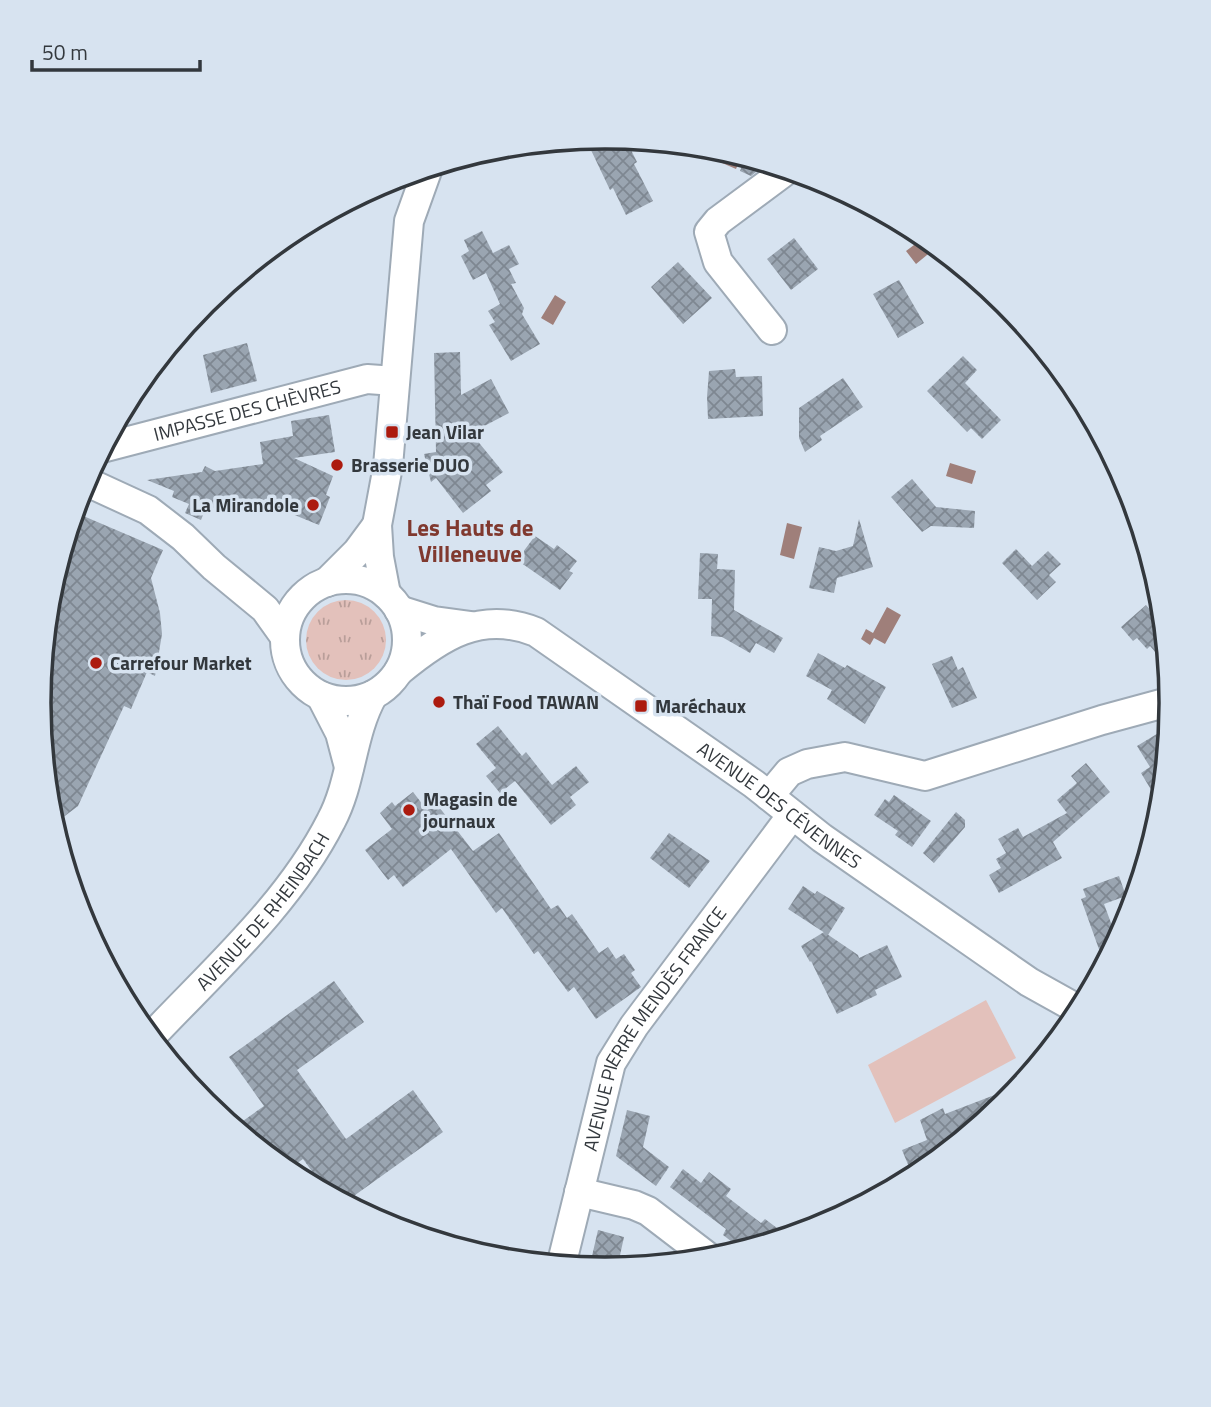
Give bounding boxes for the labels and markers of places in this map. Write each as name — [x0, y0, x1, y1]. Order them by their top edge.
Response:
place label: Jean Vilar — [406, 417, 484, 446]
marker: Jean Vilar — [384, 424, 400, 440]
place label: Brasserie DUO — [351, 450, 470, 479]
marker: Brasserie DUO — [329, 457, 345, 473]
place label: La Mirandole — [192, 490, 299, 519]
marker: La Mirandole — [305, 497, 321, 513]
place label: Carrefour Market — [110, 648, 252, 677]
marker: Carrefour Market — [88, 655, 104, 671]
place label: Thaï Food TAWAN — [453, 687, 599, 716]
place label: Maréchaux — [655, 691, 746, 720]
marker: Thaï Food TAWAN — [431, 694, 447, 710]
marker: Maréchaux — [633, 698, 649, 714]
place label: Magasin de journaux — [422, 784, 518, 835]
marker: Magasin de journaux — [401, 802, 417, 818]

